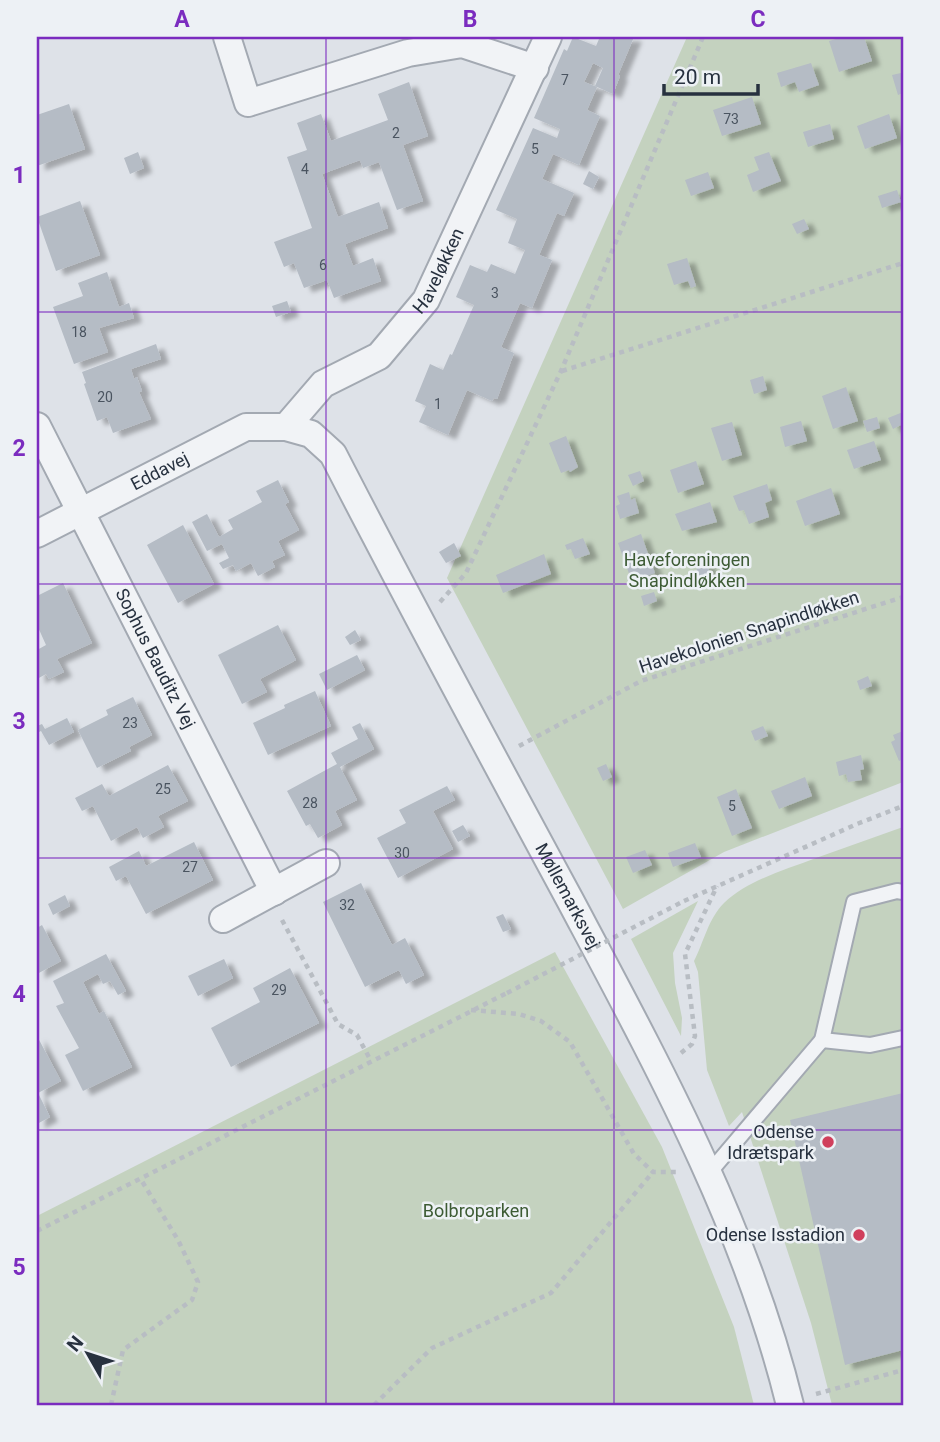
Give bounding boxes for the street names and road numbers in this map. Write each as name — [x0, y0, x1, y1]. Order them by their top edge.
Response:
street label: Haveløkken — [408, 225, 468, 318]
street label: Eddavej — [127, 447, 192, 494]
street label: Sophus Bauditz Vej — [111, 585, 200, 732]
street label: Havekolonien Snapindløkken — [636, 586, 862, 677]
street label: Møllemarksvej — [531, 839, 605, 952]

